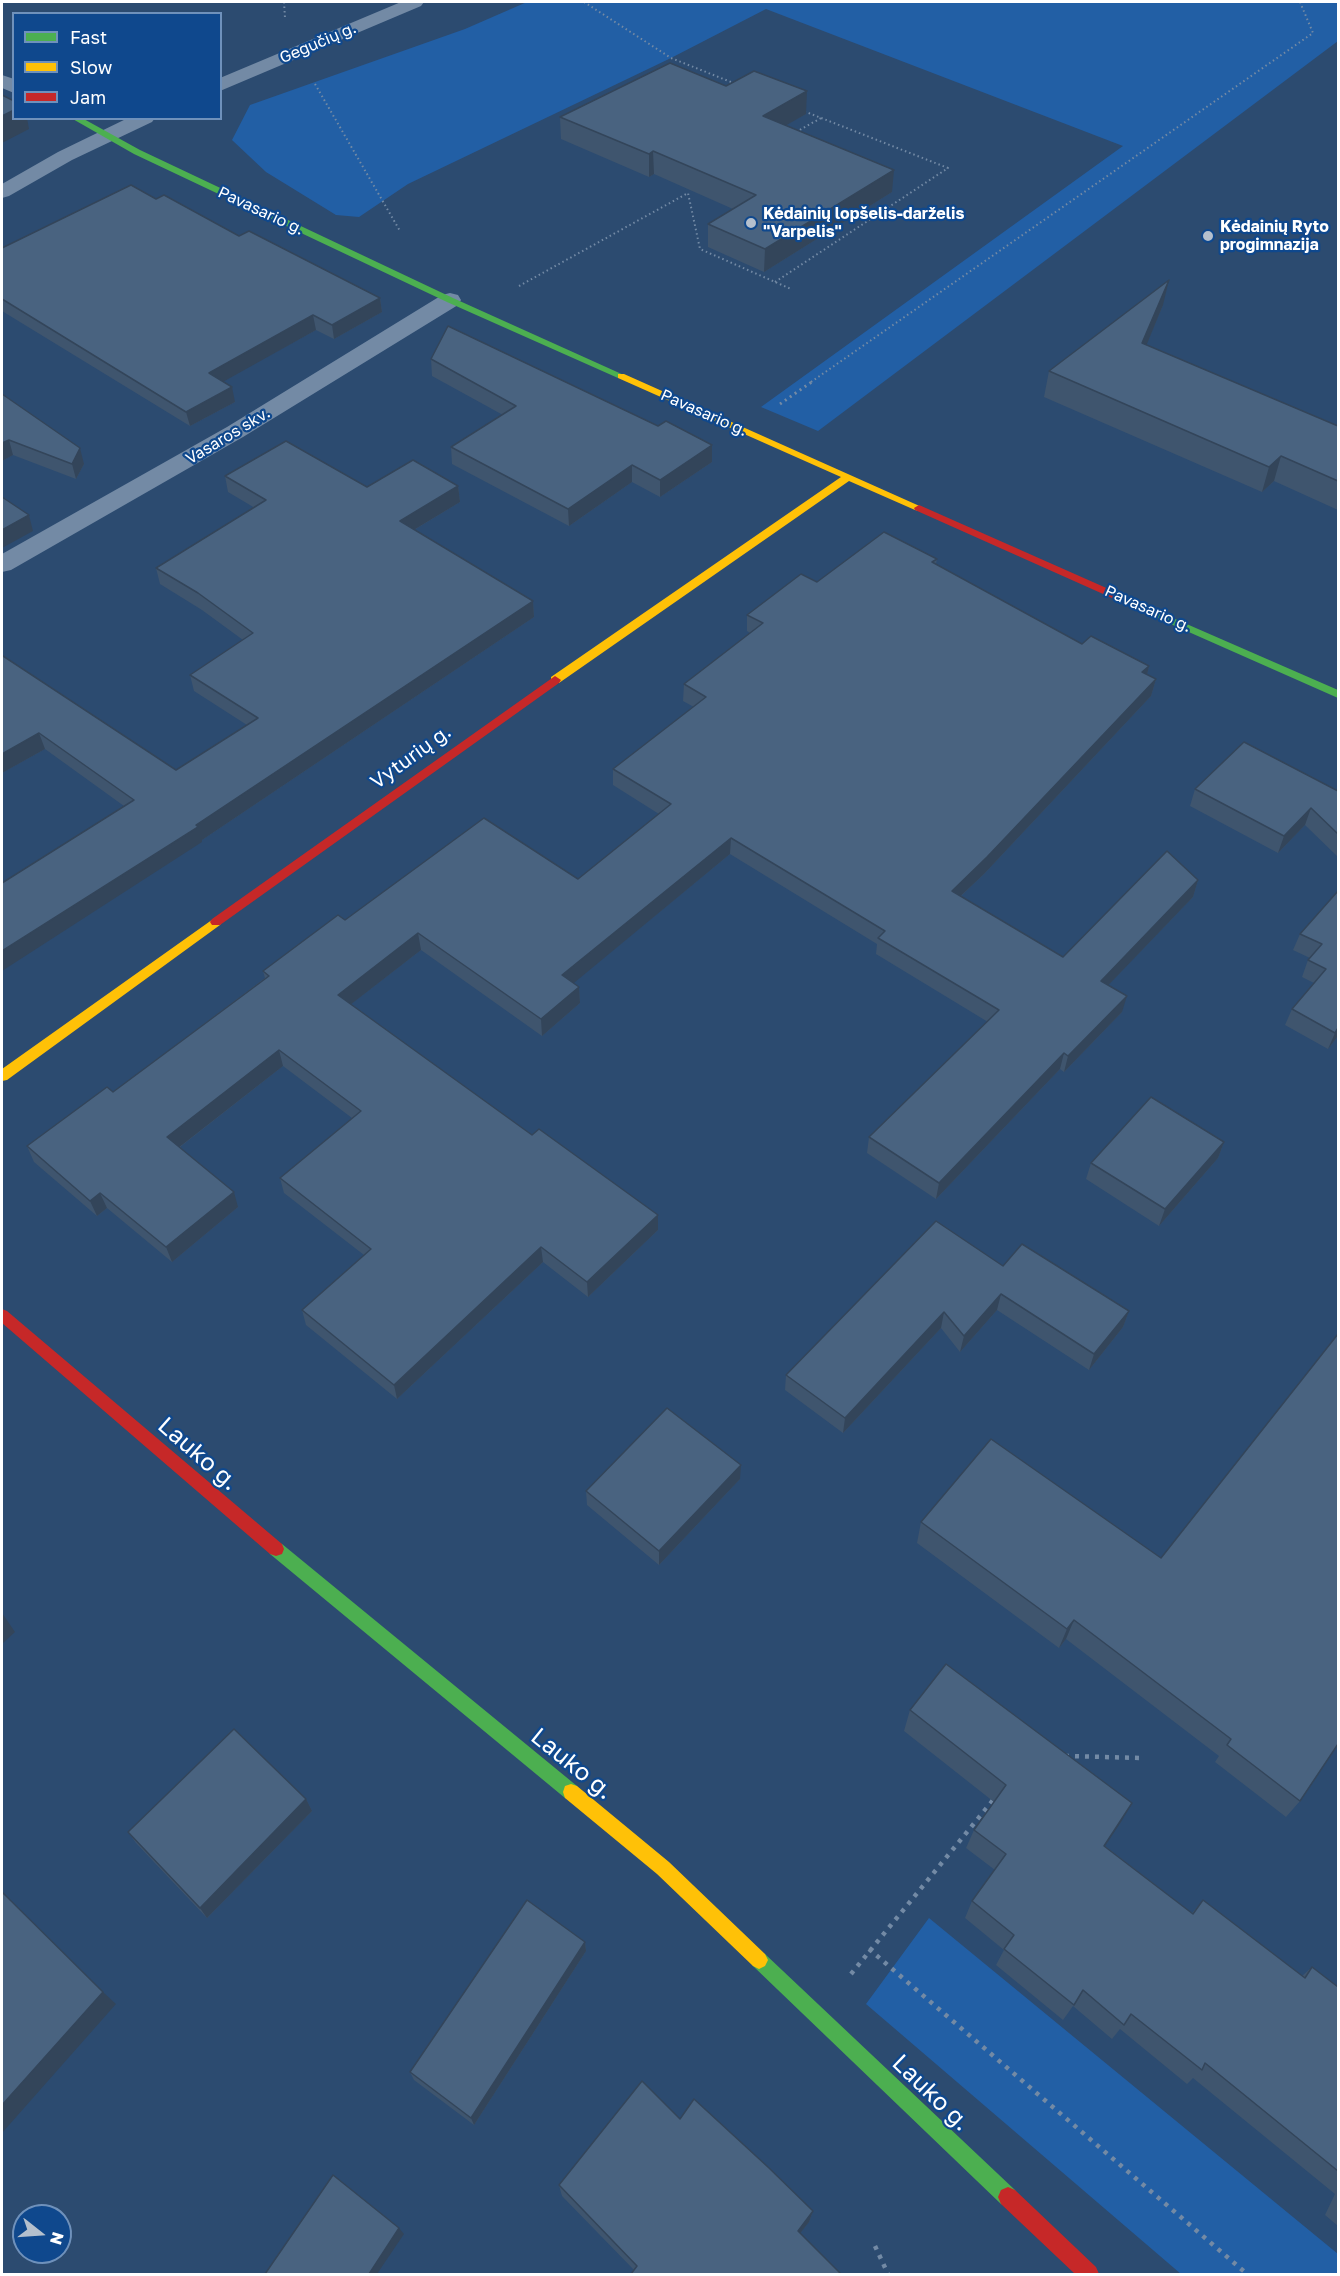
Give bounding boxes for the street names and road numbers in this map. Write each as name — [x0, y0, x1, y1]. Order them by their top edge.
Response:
street label: Gegučių g. — [277, 18, 359, 68]
street label: Pavasario g. — [215, 183, 307, 239]
street label: Pavasario g. — [658, 385, 750, 441]
street label: Vasaros skv. — [182, 403, 274, 469]
street label: Pavasario g. — [1102, 581, 1194, 637]
street label: Vyturių g. — [366, 720, 456, 794]
street label: Lauko g. — [152, 1411, 244, 1497]
street label: Lauko g. — [525, 1722, 619, 1806]
street label: Lauko g. — [886, 2049, 976, 2137]

